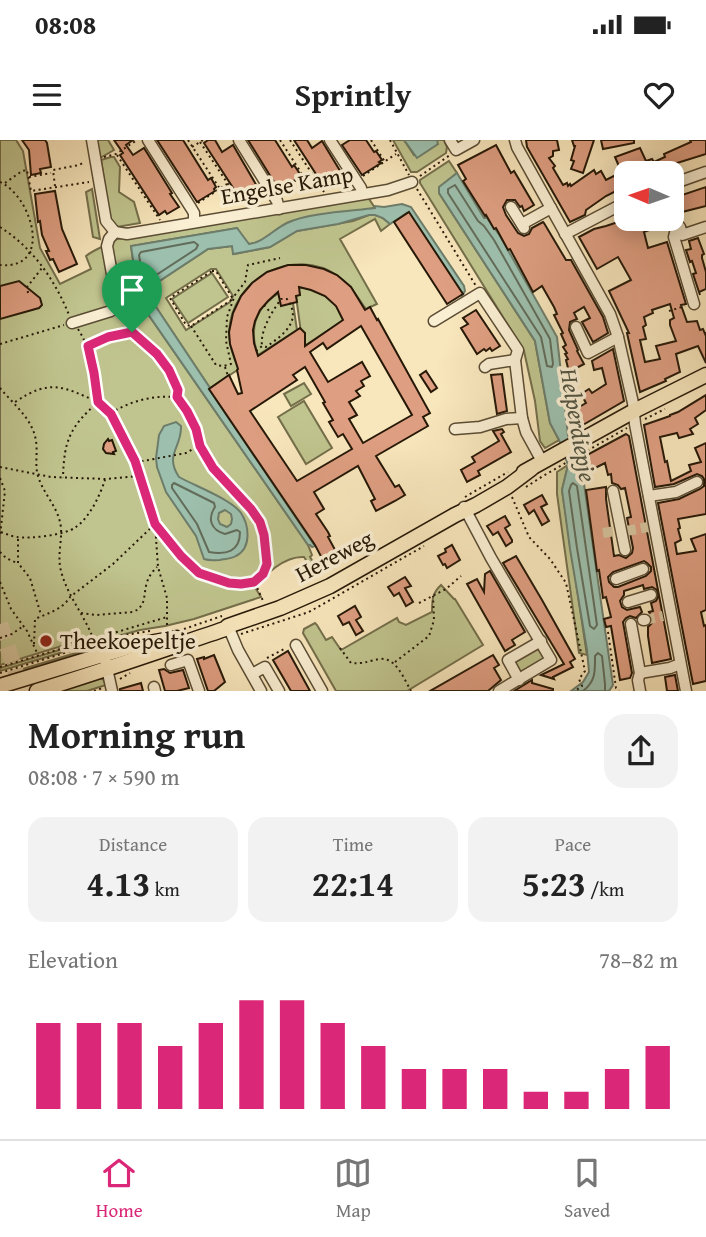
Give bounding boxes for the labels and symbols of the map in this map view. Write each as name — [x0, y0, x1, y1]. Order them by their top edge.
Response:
street label: Engelse Kamp — [218, 157, 356, 212]
north arrow — [614, 161, 684, 231]
pin — [102, 260, 162, 332]
water label: Helperdiepje — [551, 364, 606, 485]
street label: Hereweg — [289, 521, 379, 590]
place label: Theekoepeltje — [60, 624, 196, 657]
marker: Theekoepeltje — [38, 633, 54, 649]

